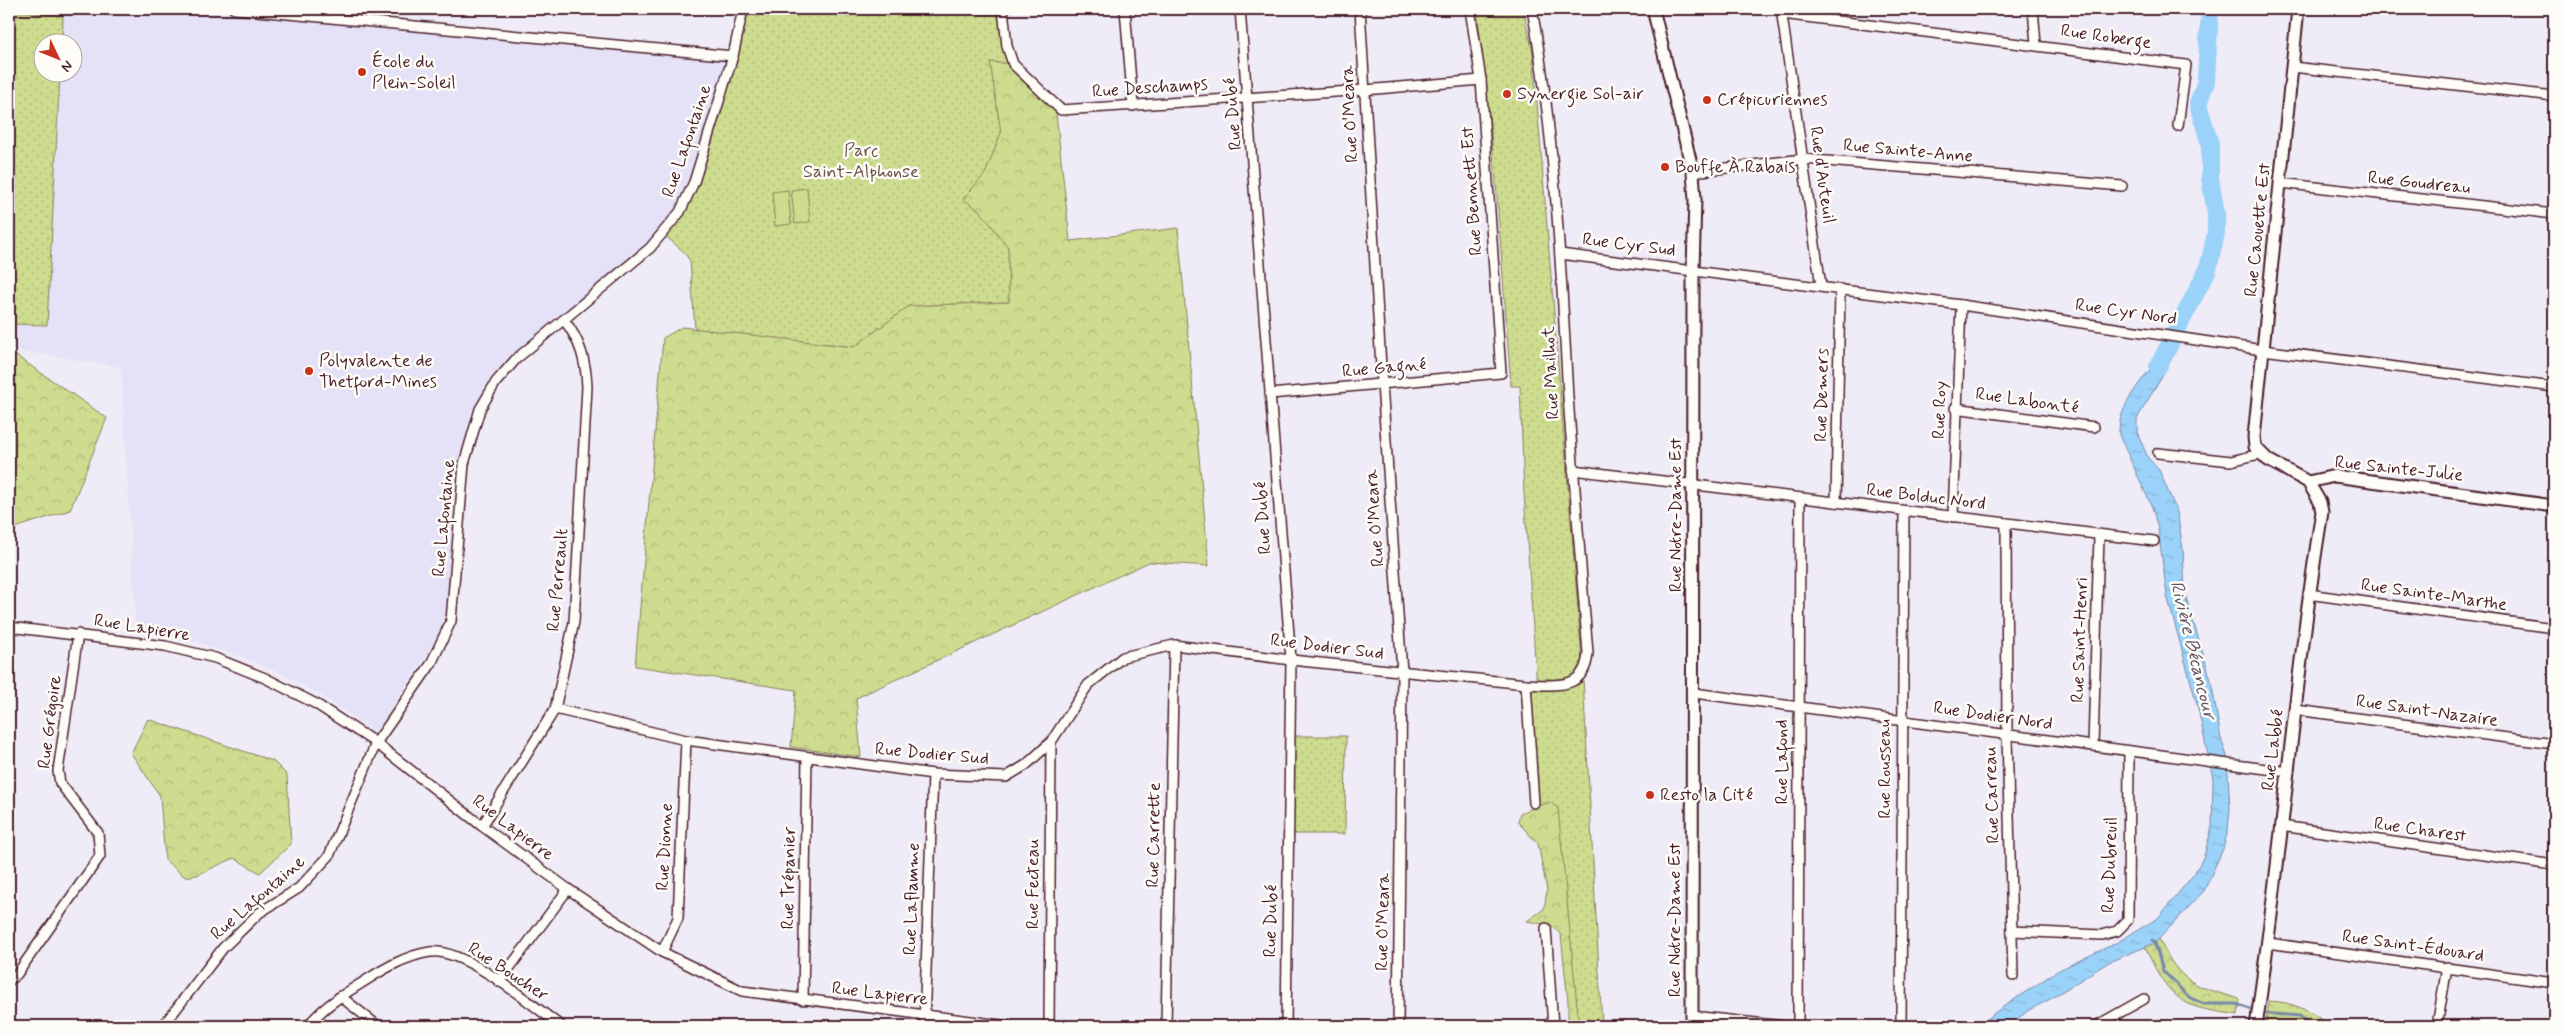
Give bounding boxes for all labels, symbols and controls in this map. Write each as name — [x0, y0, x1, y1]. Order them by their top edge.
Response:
street label: Rue Roberge — [2059, 19, 2153, 57]
north arrow — [32, 32, 82, 82]
place label: École du Plein-Soleil — [372, 50, 456, 95]
text: N — [57, 57, 77, 76]
street label: Rue O'Meara — [1335, 64, 1365, 163]
marker: École du Plein-Soleil — [356, 66, 368, 78]
street label: Rue Deschamps — [1091, 72, 1209, 104]
street label: Rue Dubé — [1218, 77, 1248, 151]
street label: Rue Lafontaine — [656, 81, 719, 201]
place label: Synergie Sol-air — [1517, 82, 1645, 108]
marker: Synergie Sol-air — [1501, 88, 1513, 100]
place label: Crépicuriennes — [1717, 88, 1827, 112]
marker: Crépicuriennes — [1701, 94, 1713, 106]
street label: Rue Bennett Est — [1455, 125, 1488, 256]
street label: Rue d'Auteuil — [1803, 125, 1841, 225]
street label: Rue Sainte-Anne — [1842, 133, 1974, 169]
park label: Parc Saint-Alphonse — [803, 139, 919, 184]
place label: Bouffe À Rabais — [1675, 155, 1795, 179]
marker: Bouffe À Rabais — [1659, 161, 1671, 173]
street label: Rue Caouette Est — [2239, 161, 2277, 298]
street label: Rue Goudreau — [2367, 166, 2471, 200]
street label: Rue Cyr Sud — [1581, 227, 1677, 263]
street label: Rue Cyr Nord — [2074, 293, 2178, 331]
street label: Rue Mailhot — [1537, 326, 1565, 420]
street label: Rue Demers — [1809, 348, 1835, 442]
place label: Polyvalente de Thetford-Mines — [319, 349, 437, 396]
street label: Rue Gagné — [1341, 352, 1427, 386]
marker: Polyvalente de Thetford-Mines — [303, 365, 315, 377]
street label: Rue Roy — [1927, 380, 1953, 440]
street label: Rue Labonté — [1974, 382, 2080, 420]
street label: Rue Notre-Dame Est — [1664, 437, 1688, 592]
street label: Rue Sainte-Julie — [2334, 450, 2465, 488]
street label: Rue Lafontaine — [427, 458, 463, 578]
street label: Rue O'Meara — [1360, 468, 1390, 568]
street label: Rue Bolduc Nord — [1865, 478, 1987, 516]
street label: Rue Dubé — [1248, 481, 1278, 555]
street label: Rue Perreault — [542, 527, 574, 633]
street label: Rue Sainte-Marthe — [2359, 573, 2509, 617]
street label: Rue Saint-Henri — [2066, 577, 2094, 703]
water label: Rivière Bécancour — [2164, 578, 2223, 724]
street label: Rue Lapierre — [92, 609, 192, 647]
street label: Rue Dodier Sud — [1269, 628, 1385, 666]
street label: Rue Grégoire — [32, 674, 68, 770]
street label: Rue Saint-Nazaire — [2354, 689, 2500, 733]
street label: Rue Dodier Nord — [1932, 696, 2054, 736]
street label: Rue Labbé — [2256, 708, 2290, 792]
street label: Rue Rousseau — [1873, 719, 1897, 819]
street label: Rue Lafond — [1770, 720, 1796, 804]
street label: Rue Dodier Sud — [874, 737, 990, 771]
street label: Rue Carreau — [1978, 746, 2006, 844]
street label: Rue Carrette — [1141, 782, 1167, 888]
place label: Resto la Cité — [1660, 783, 1753, 807]
street label: Rue Lapierre — [467, 789, 559, 867]
marker: Resto la Cité — [1644, 789, 1656, 801]
street label: Rue Dionne — [651, 803, 679, 891]
street label: Rue Charest — [2372, 812, 2468, 848]
street label: Rue Dubreuil — [2096, 816, 2124, 914]
street label: Rue Trépanier — [776, 826, 802, 930]
street label: Rue Fecteau — [1021, 839, 1045, 929]
street label: Rue Laflamme — [898, 842, 926, 956]
street label: Rue Notre-Dame Est — [1663, 842, 1687, 997]
street label: Rue Lafontaine — [205, 850, 312, 947]
street label: Rue O'Meara — [1370, 873, 1396, 971]
street label: Rue Dubé — [1258, 884, 1284, 958]
street label: Rue Saint-Édouard — [2340, 924, 2486, 968]
street label: Rue Boucher — [463, 937, 554, 1007]
street label: Rue Lapierre — [830, 976, 930, 1012]

